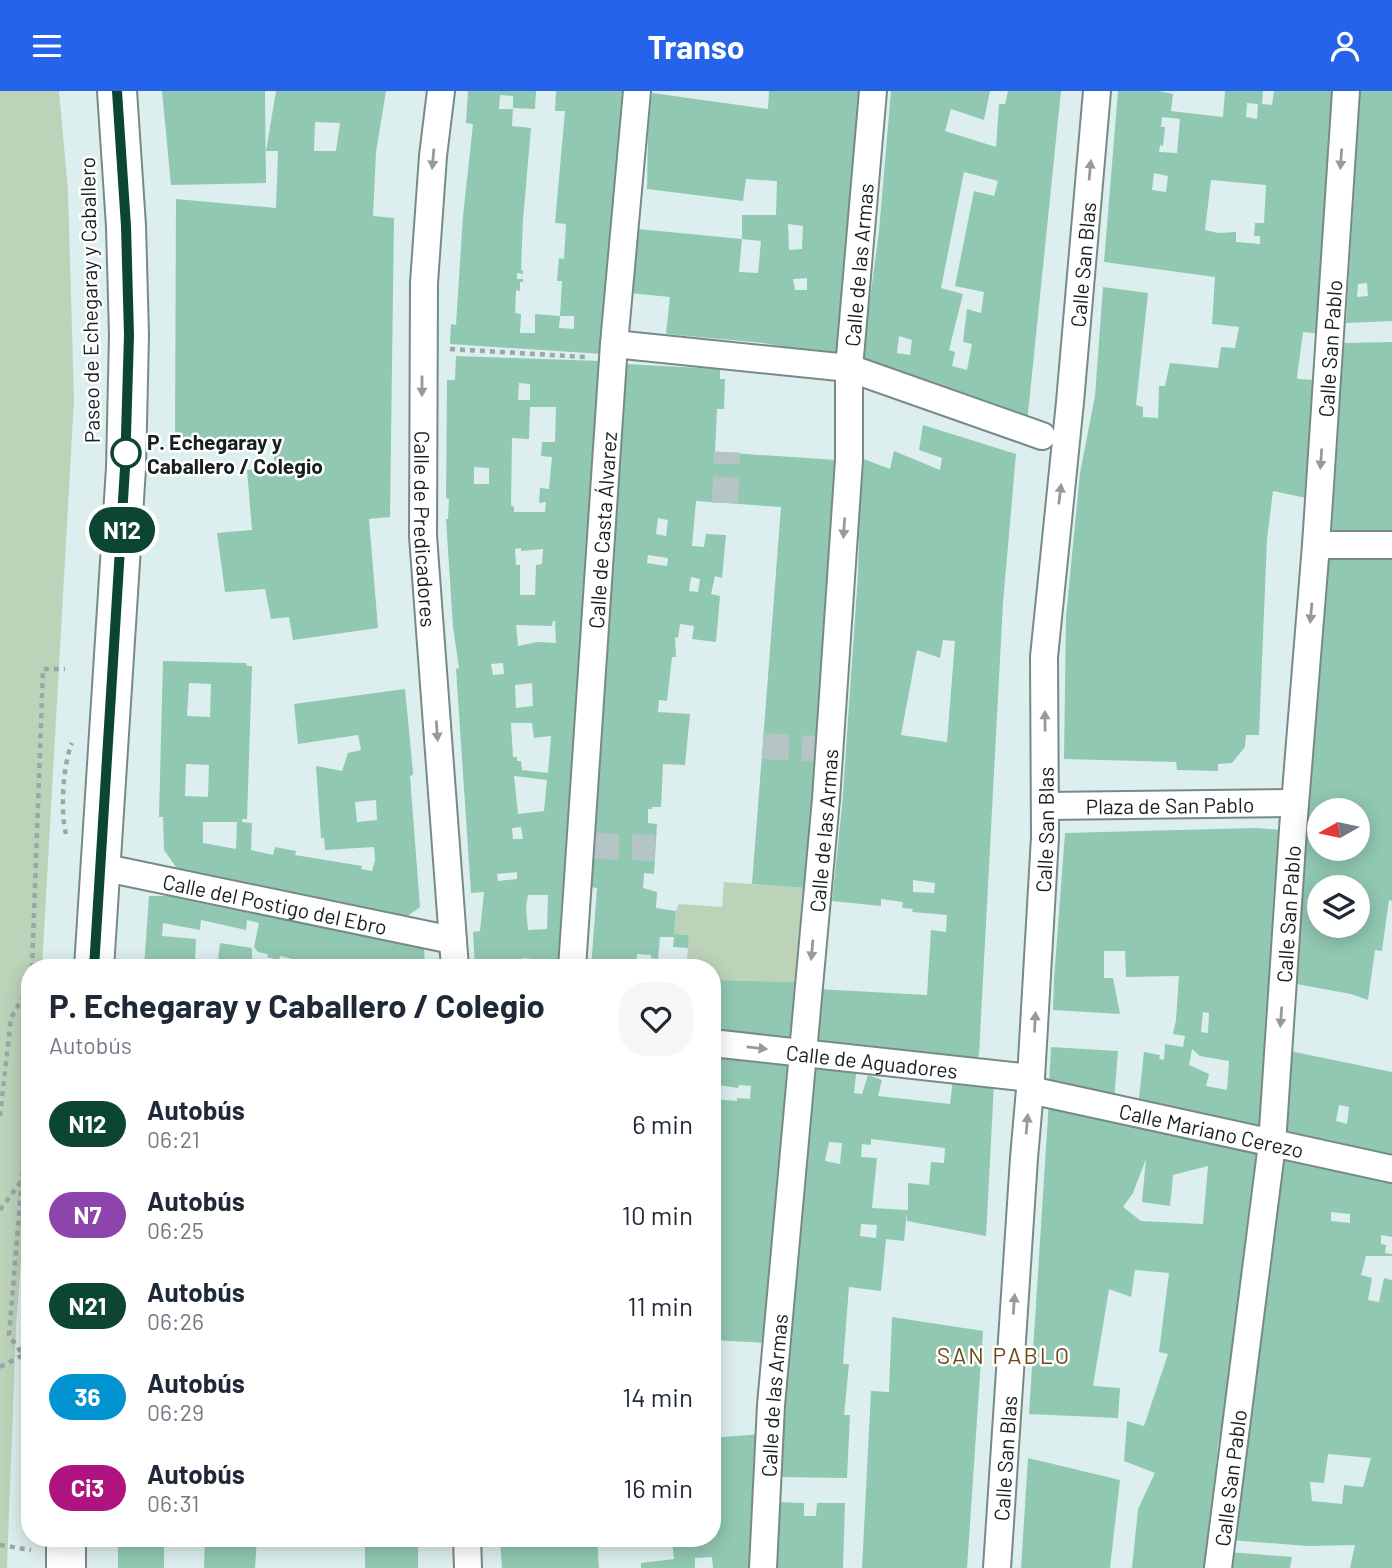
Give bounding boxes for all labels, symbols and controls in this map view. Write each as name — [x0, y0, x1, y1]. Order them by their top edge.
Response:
icon: menu — [28, 27, 66, 65]
text: Transo — [647, 27, 745, 65]
icon: person — [1326, 27, 1364, 65]
one-way arrow — [427, 148, 438, 170]
one-way arrow — [1335, 148, 1346, 170]
street label: Paseo de Echegaray y Caballero — [74, 157, 104, 443]
one-way arrow — [1085, 159, 1096, 181]
street label: Calle de las Armas — [838, 182, 877, 348]
street label: Calle San Blas — [1064, 201, 1100, 328]
street label: Calle San Pablo — [1312, 279, 1346, 418]
one-way arrow — [416, 375, 428, 397]
place label: P. Echegaray y Caballero / Colegio — [147, 429, 323, 478]
street label: Calle de Predicadores — [410, 431, 442, 628]
street label: Calle de Casta Álvarez — [582, 431, 621, 629]
marker: P. Echegaray y Caballero / Colegio — [111, 438, 141, 468]
one-way arrow — [1316, 449, 1327, 471]
one-way arrow — [1055, 483, 1066, 505]
line badge: N12 — [82, 507, 162, 553]
text: N12 — [103, 515, 141, 544]
one-way arrow — [838, 517, 849, 539]
one-way arrow — [1305, 602, 1316, 624]
one-way arrow — [1039, 710, 1051, 732]
one-way arrow — [432, 720, 443, 742]
street label: Calle de las Armas — [803, 748, 842, 913]
street label: Calle San Blas — [1029, 767, 1058, 893]
street label: Plaza de San Pablo — [1086, 791, 1254, 818]
north arrow — [1307, 798, 1370, 861]
map controls — [1307, 798, 1370, 938]
street label: Calle San Pablo — [1270, 844, 1304, 984]
street label: Calle del Postigo del Ebro — [161, 868, 390, 939]
button: layers — [1307, 875, 1370, 938]
one-way arrow — [806, 940, 817, 962]
button: heart — [619, 982, 693, 1056]
text: P. Echegaray y Caballero / Colegio — [49, 985, 545, 1025]
one-way arrow — [1275, 1007, 1286, 1029]
one-way arrow — [1029, 1010, 1040, 1032]
text: Autobús — [49, 1031, 132, 1059]
street label: Calle de Aguadores — [785, 1039, 959, 1082]
one-way arrow — [747, 1042, 769, 1053]
text: Autobús — [147, 1094, 245, 1125]
street label: Calle Mariano Cerezo — [1117, 1097, 1306, 1162]
text: 6 min — [632, 1108, 693, 1139]
text: N12 — [69, 1109, 106, 1138]
one-way arrow — [1022, 1113, 1033, 1135]
text: 06:21 — [147, 1125, 200, 1153]
text: Autobús — [147, 1185, 245, 1216]
text: 10 min — [622, 1199, 693, 1230]
text: N7 — [74, 1200, 101, 1229]
text: 06:25 — [147, 1216, 204, 1244]
text: Autobús — [147, 1276, 245, 1307]
text: 11 min — [627, 1290, 693, 1321]
text: N21 — [69, 1291, 106, 1320]
one-way arrow — [1009, 1293, 1020, 1315]
text: 06:26 — [147, 1307, 204, 1335]
street label: Calle de las Armas — [755, 1313, 792, 1478]
district label: SAN PABLO — [937, 1341, 1071, 1369]
text: Autobús — [147, 1367, 245, 1398]
text: 14 min — [622, 1381, 693, 1412]
text: 36 — [75, 1382, 100, 1411]
street label: Calle San Blas — [988, 1395, 1021, 1522]
text: 06:29 — [147, 1398, 204, 1426]
street label: Calle San Pablo — [1208, 1408, 1251, 1548]
text: Autobús — [147, 1458, 245, 1489]
text: 16 min — [623, 1472, 693, 1503]
text: Ci3 — [71, 1473, 104, 1502]
text: 06:31 — [147, 1489, 199, 1517]

